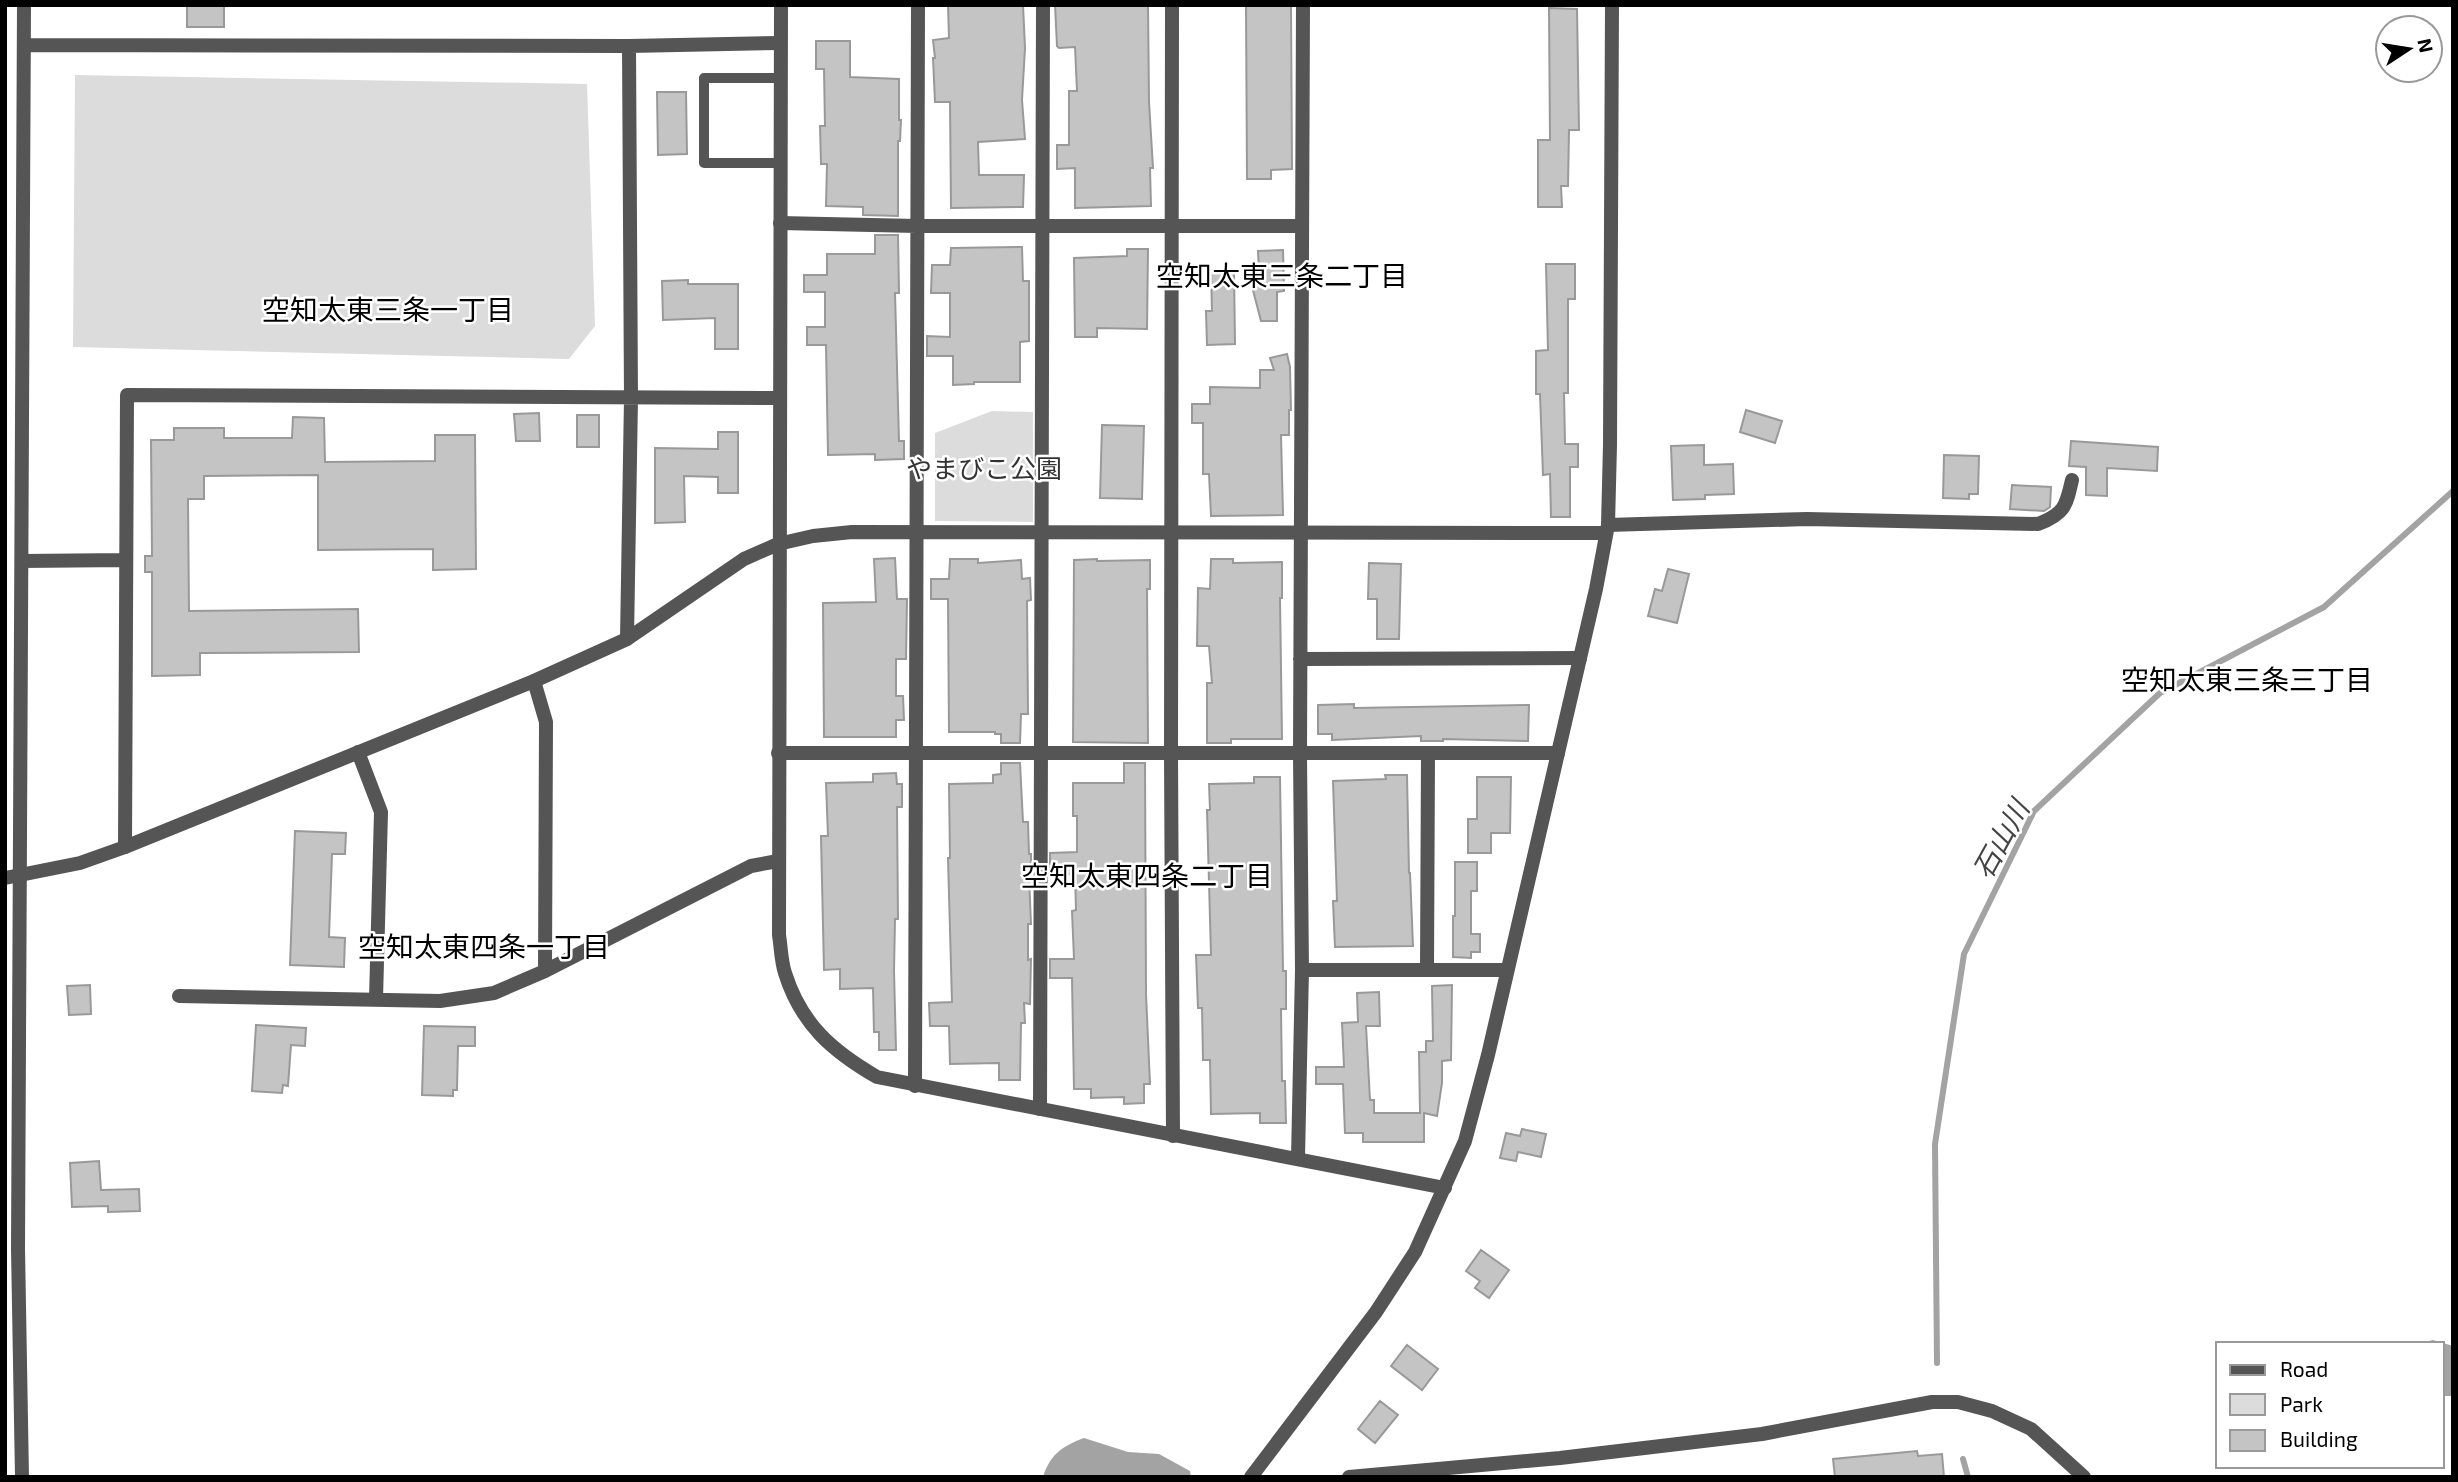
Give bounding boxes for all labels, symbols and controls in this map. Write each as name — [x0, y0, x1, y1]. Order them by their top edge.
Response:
north arrow — [2374, 14, 2444, 84]
text: N — [2413, 36, 2439, 54]
district label: 空知太東三条二丁目 — [1156, 258, 1408, 292]
district label: 空知太東三条一丁目 — [262, 292, 514, 326]
park label: やまびこ公園 — [906, 452, 1062, 483]
district label: 空知太東三条三丁目 — [2121, 662, 2373, 696]
water label: 石山川 — [1965, 791, 2037, 884]
district label: 空知太東四条二丁目 — [1021, 858, 1273, 892]
district label: 空知太東四条一丁目 — [358, 929, 610, 963]
legend — [2216, 1342, 2444, 1468]
text: Road — [2280, 1356, 2328, 1381]
text: Park — [2280, 1391, 2323, 1416]
text: Building — [2280, 1426, 2358, 1451]

